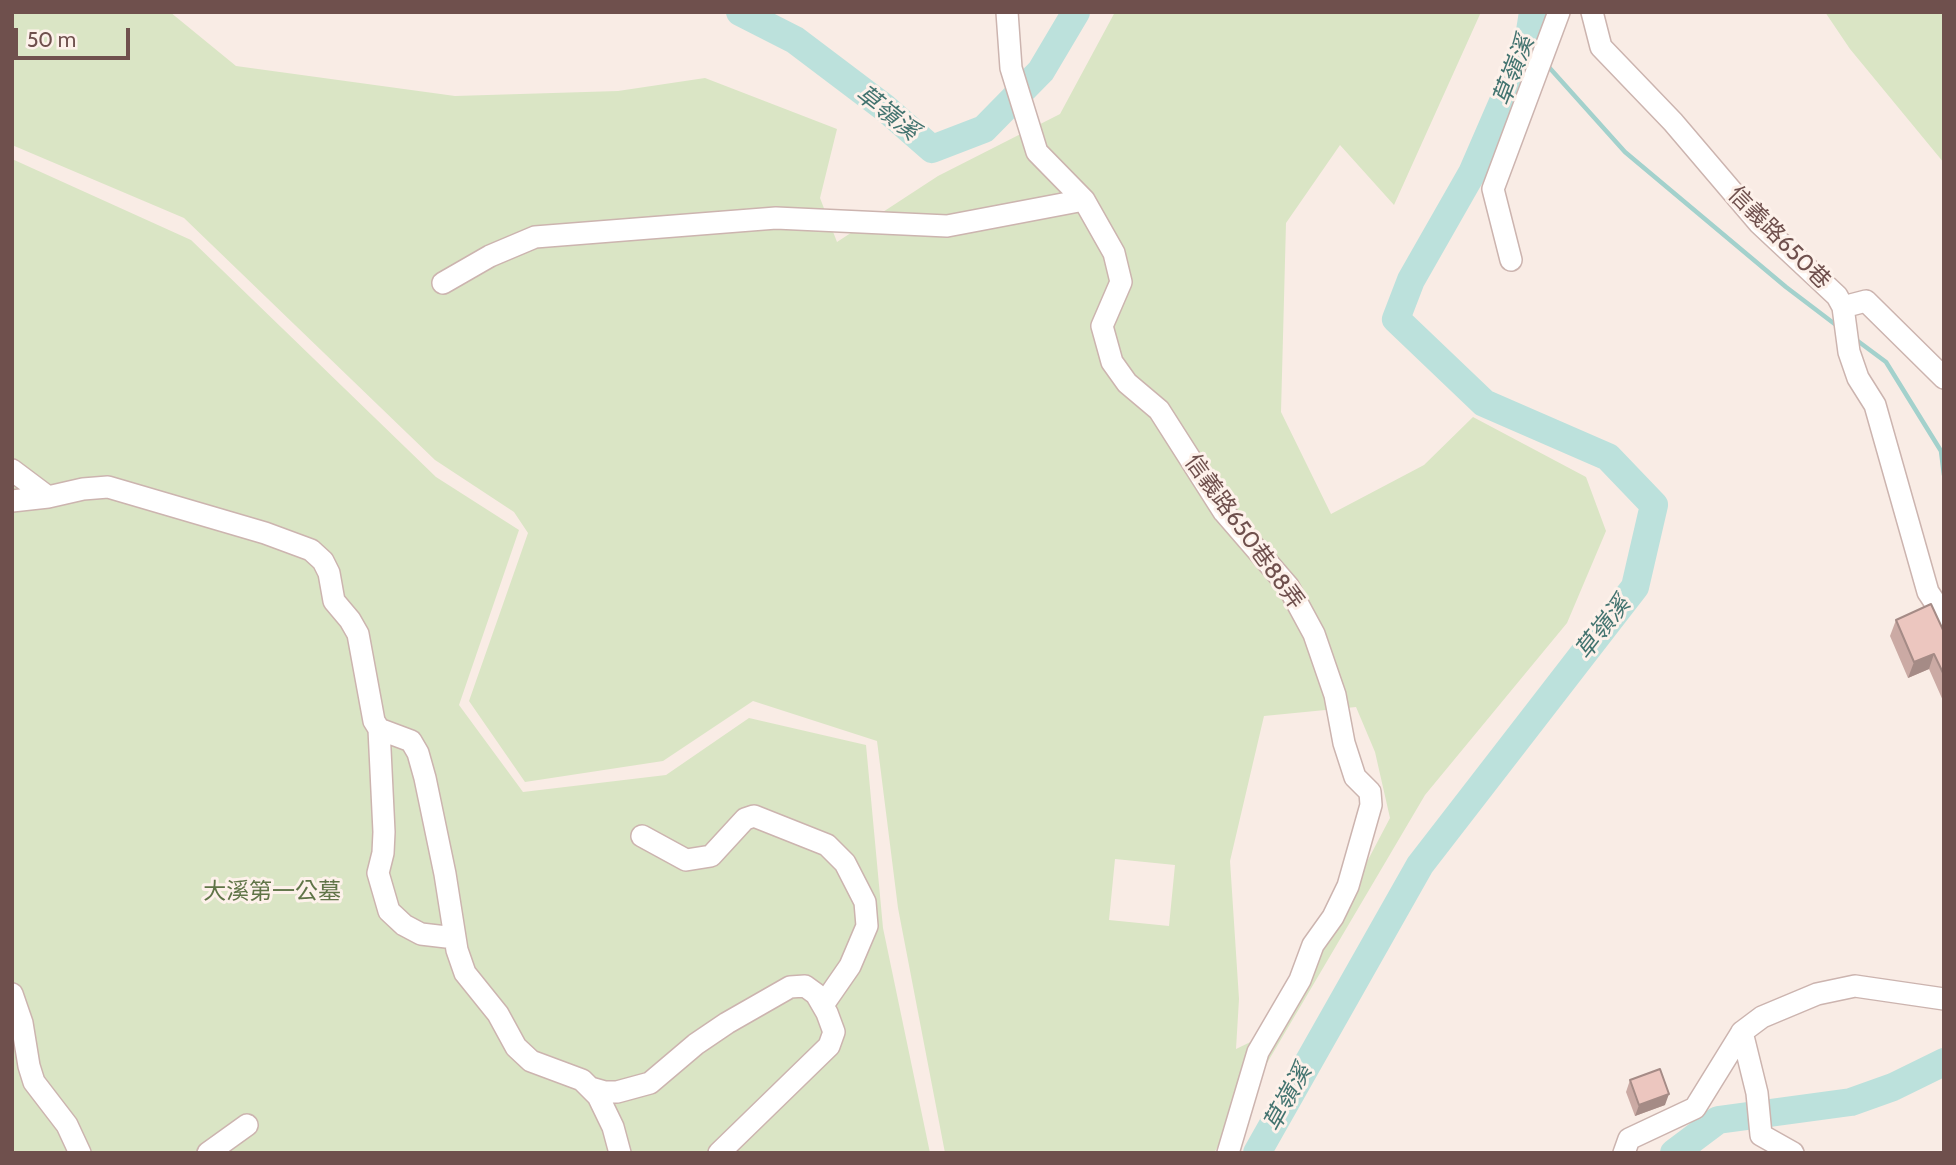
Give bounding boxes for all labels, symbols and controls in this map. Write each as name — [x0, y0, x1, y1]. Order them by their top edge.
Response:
scale bar — [18, 14, 133, 58]
text: 50 m — [27, 27, 76, 52]
water label: 草嶺溪 — [1488, 32, 1540, 110]
water label: 草嶺溪 — [850, 79, 924, 147]
street label: 信義路650巷 — [1722, 181, 1836, 295]
street label: 信義路650巷88弄 — [1179, 449, 1309, 615]
water label: 草嶺溪 — [1569, 591, 1637, 665]
park label: 大溪第一公墓 — [203, 878, 341, 906]
water label: 草嶺溪 — [1258, 1060, 1318, 1136]

